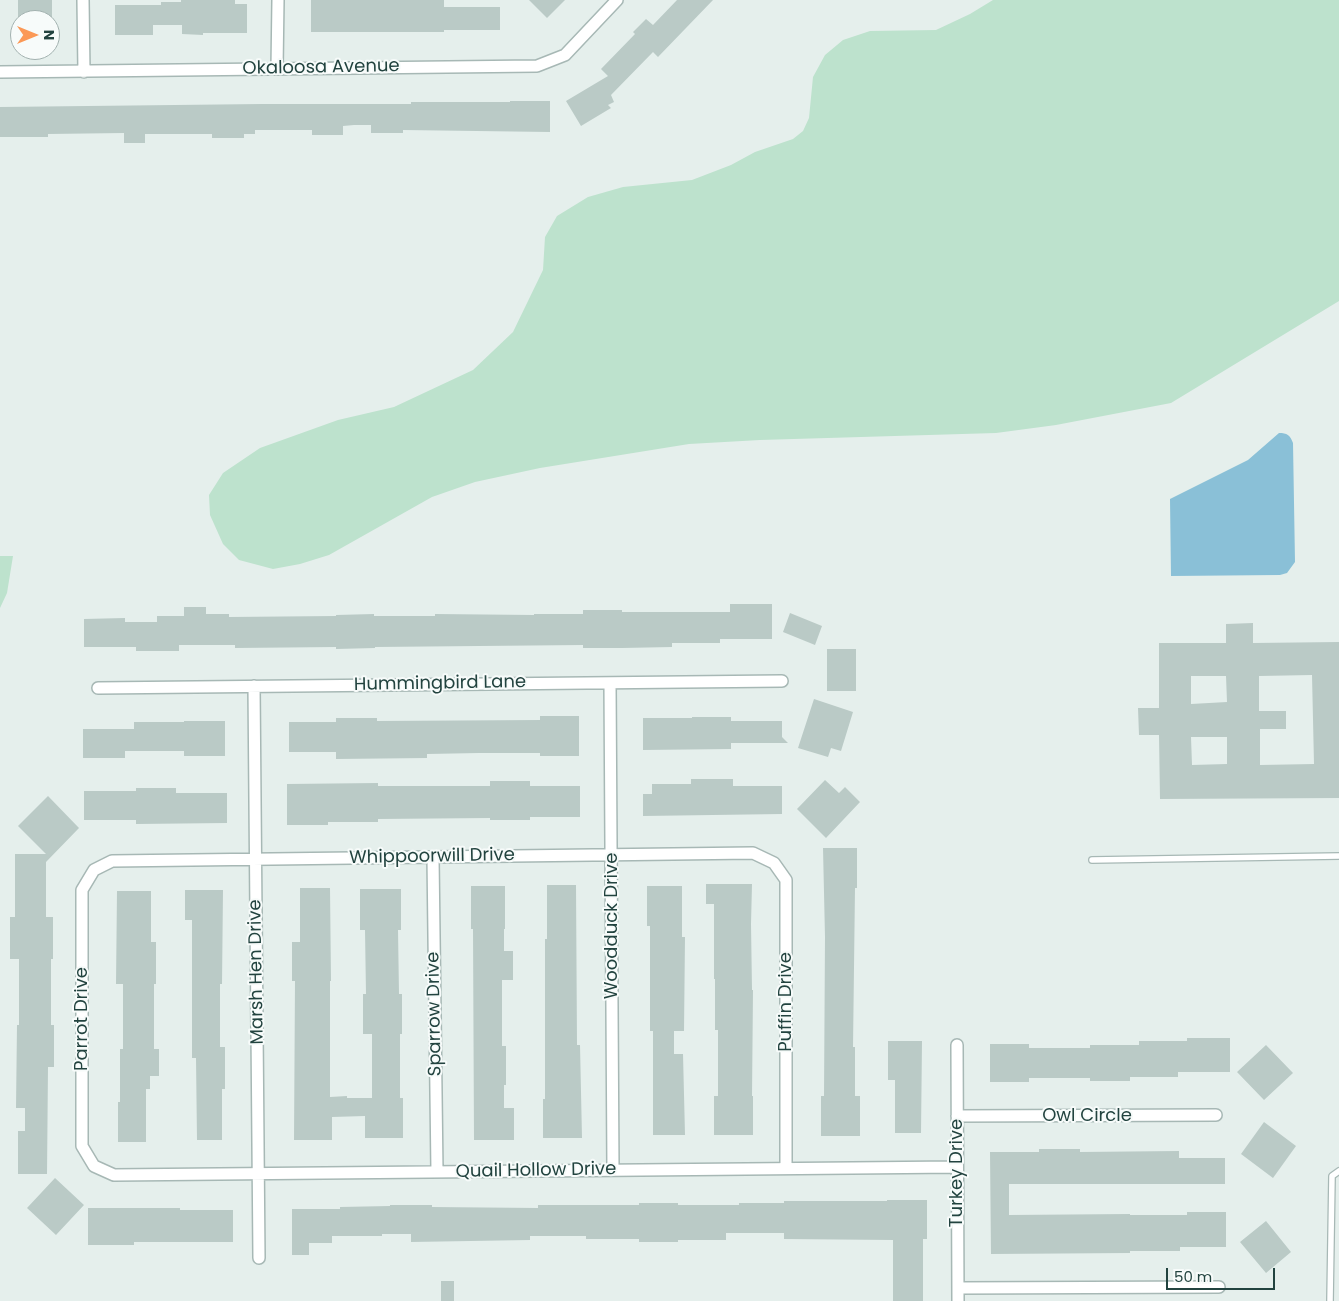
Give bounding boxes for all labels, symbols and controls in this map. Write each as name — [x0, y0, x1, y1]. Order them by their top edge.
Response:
north arrow — [10, 10, 60, 60]
text: N — [39, 30, 59, 40]
street label: Okaloosa Avenue — [242, 56, 400, 80]
street label: Hummingbird Lane — [354, 672, 526, 696]
street label: Whippoorwill Drive — [349, 845, 515, 869]
street label: Woodduck Drive — [601, 853, 623, 999]
street label: Marsh Hen Drive — [245, 899, 269, 1045]
street label: Sparrow Drive — [423, 952, 447, 1076]
street label: Puffin Drive — [775, 952, 797, 1052]
street label: Parrot Drive — [71, 967, 93, 1071]
street label: Owl Circle — [1042, 1105, 1132, 1127]
street label: Turkey Drive — [946, 1119, 968, 1227]
street label: Quail Hollow Drive — [456, 1159, 616, 1183]
scale bar — [1169, 1258, 1278, 1290]
text: 50 m — [1174, 1266, 1212, 1287]

